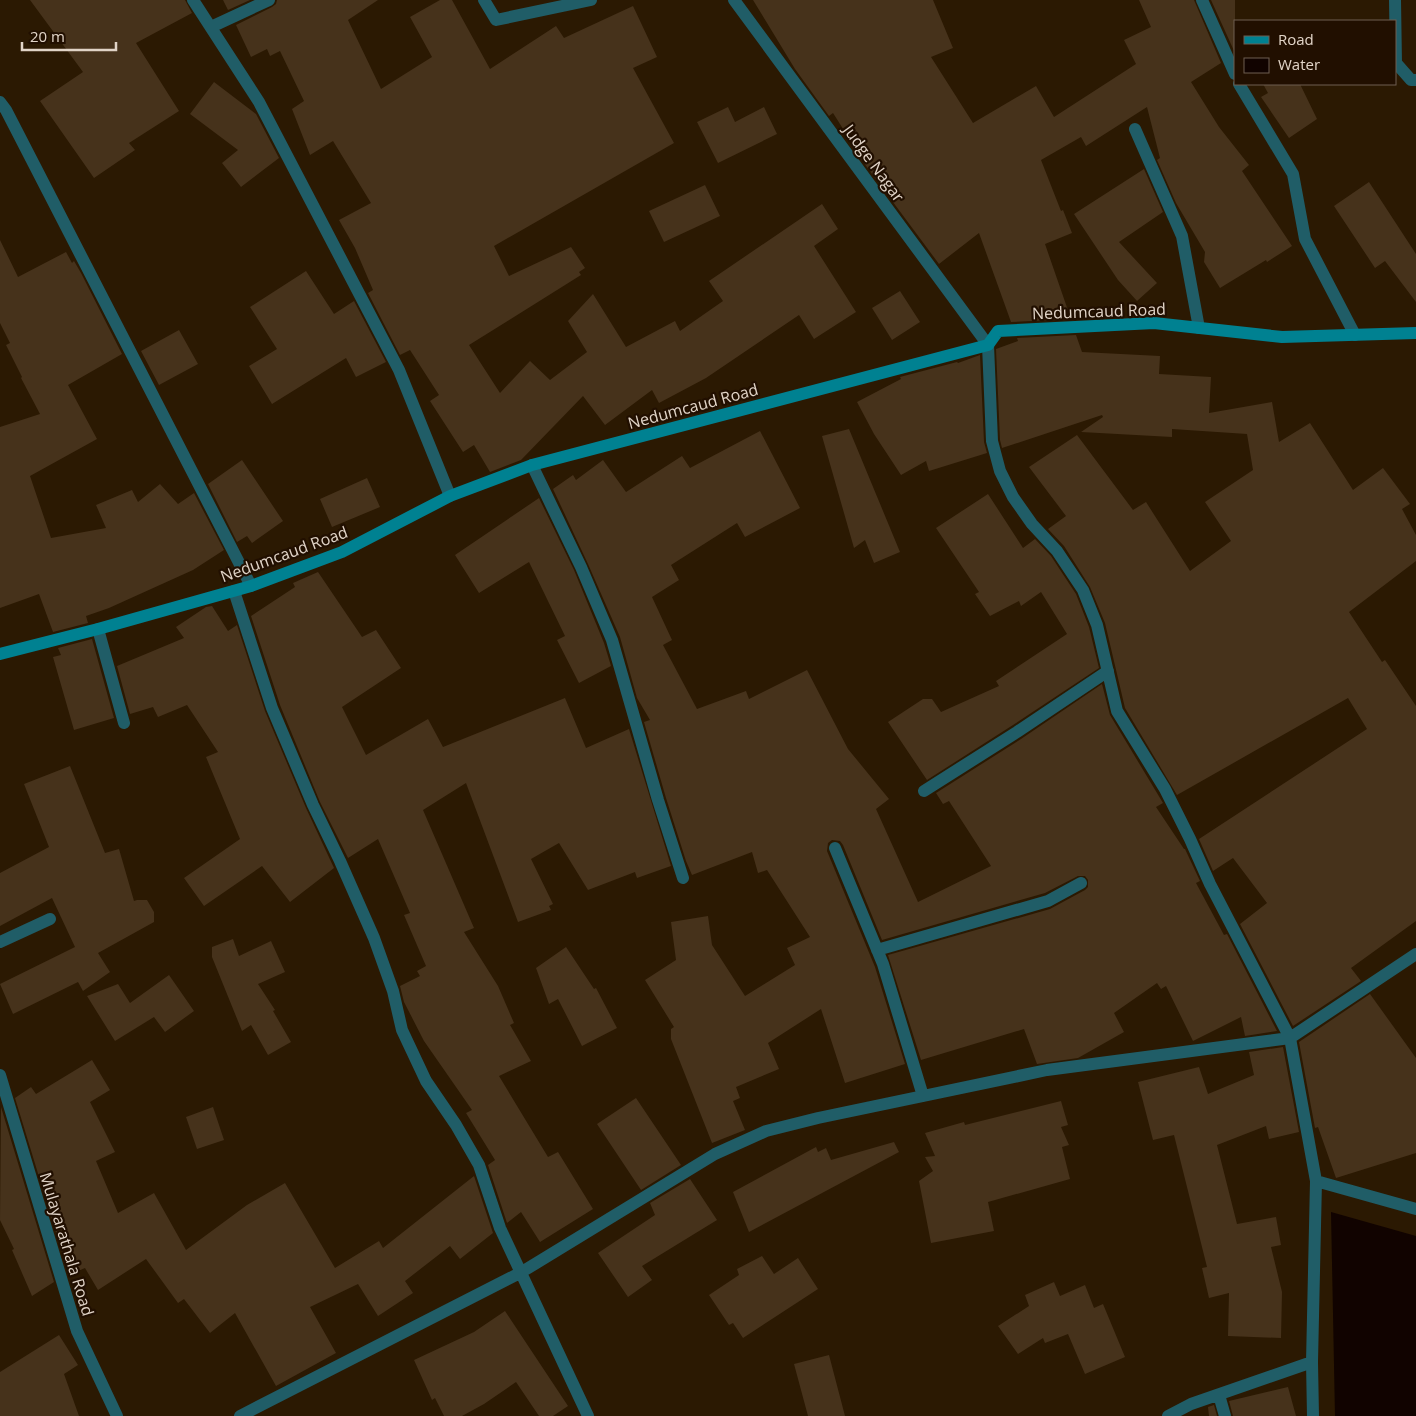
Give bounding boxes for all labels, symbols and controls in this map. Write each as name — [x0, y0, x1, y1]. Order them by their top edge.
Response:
scale bar — [22, 20, 116, 52]
legend — [1234, 20, 1396, 85]
text: 20 m — [30, 26, 65, 46]
text: Road — [1278, 29, 1314, 49]
text: Water — [1278, 54, 1320, 74]
street label: Judge Nagar — [837, 118, 910, 207]
street label: Nedumcaud Road — [1032, 298, 1166, 324]
street label: Nedumcaud Road — [625, 378, 761, 434]
street label: Nedumcaud Road — [217, 521, 351, 587]
street label: Mulayarathala Road — [35, 1169, 99, 1319]

